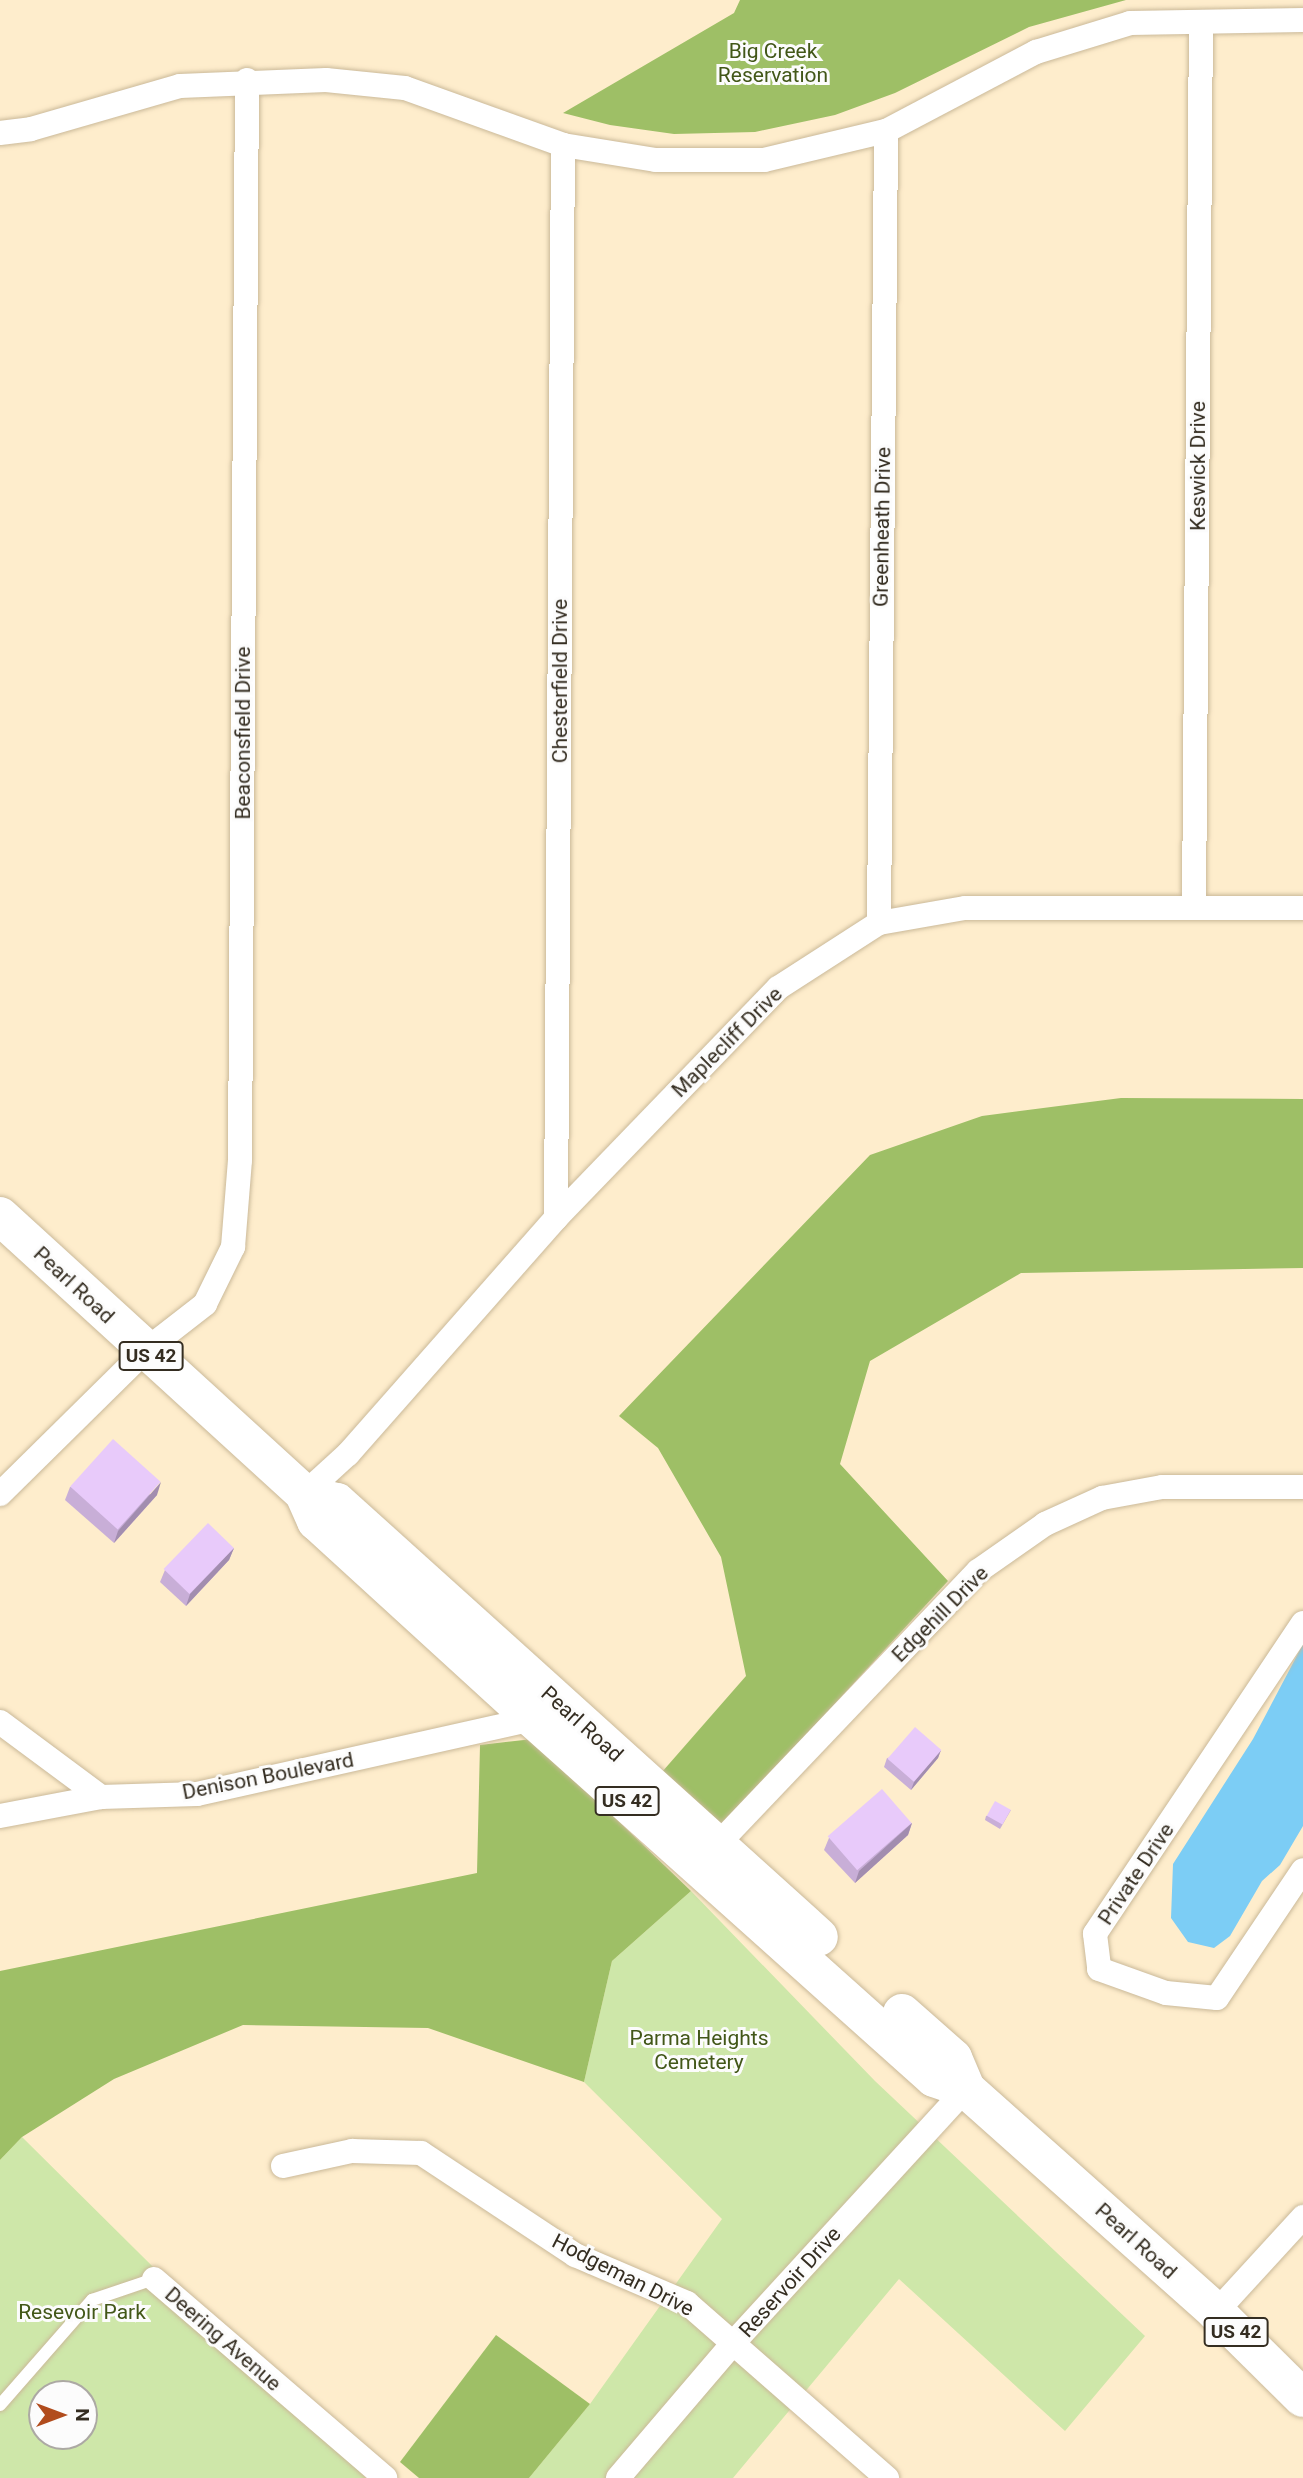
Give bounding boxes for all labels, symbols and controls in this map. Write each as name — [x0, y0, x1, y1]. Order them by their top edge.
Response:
park label: Big Creek Reservation — [718, 38, 828, 88]
street label: Keswick Drive — [1185, 401, 1211, 531]
street label: Greenheath Drive — [868, 447, 896, 607]
street label: Chesterfield Drive — [547, 599, 573, 763]
street label: Beaconsfield Drive — [230, 646, 256, 820]
street label: Maplecliff Drive — [666, 981, 788, 1103]
street label: Pearl Road — [28, 1241, 120, 1329]
road number: US 42 — [118, 1340, 184, 1372]
street label: Edgehill Drive — [887, 1561, 993, 1667]
street label: Pearl Road — [536, 1681, 628, 1767]
street label: Denison Boulevard — [180, 1747, 356, 1805]
road number: US 42 — [594, 1786, 660, 1816]
street label: Private Drive — [1093, 1818, 1179, 1930]
park label: Parma Heights Cemetery — [629, 2025, 769, 2075]
street label: Pearl Road — [1090, 2198, 1182, 2284]
street label: Reservoir Drive — [734, 2222, 846, 2342]
street label: Hodgeman Drive — [548, 2228, 698, 2322]
street label: Deering Avenue — [160, 2282, 286, 2396]
park label: Resevoir Park — [18, 2299, 146, 2325]
road number: US 42 — [1203, 2316, 1269, 2348]
north arrow — [28, 2380, 98, 2450]
text: N — [71, 2408, 94, 2422]

